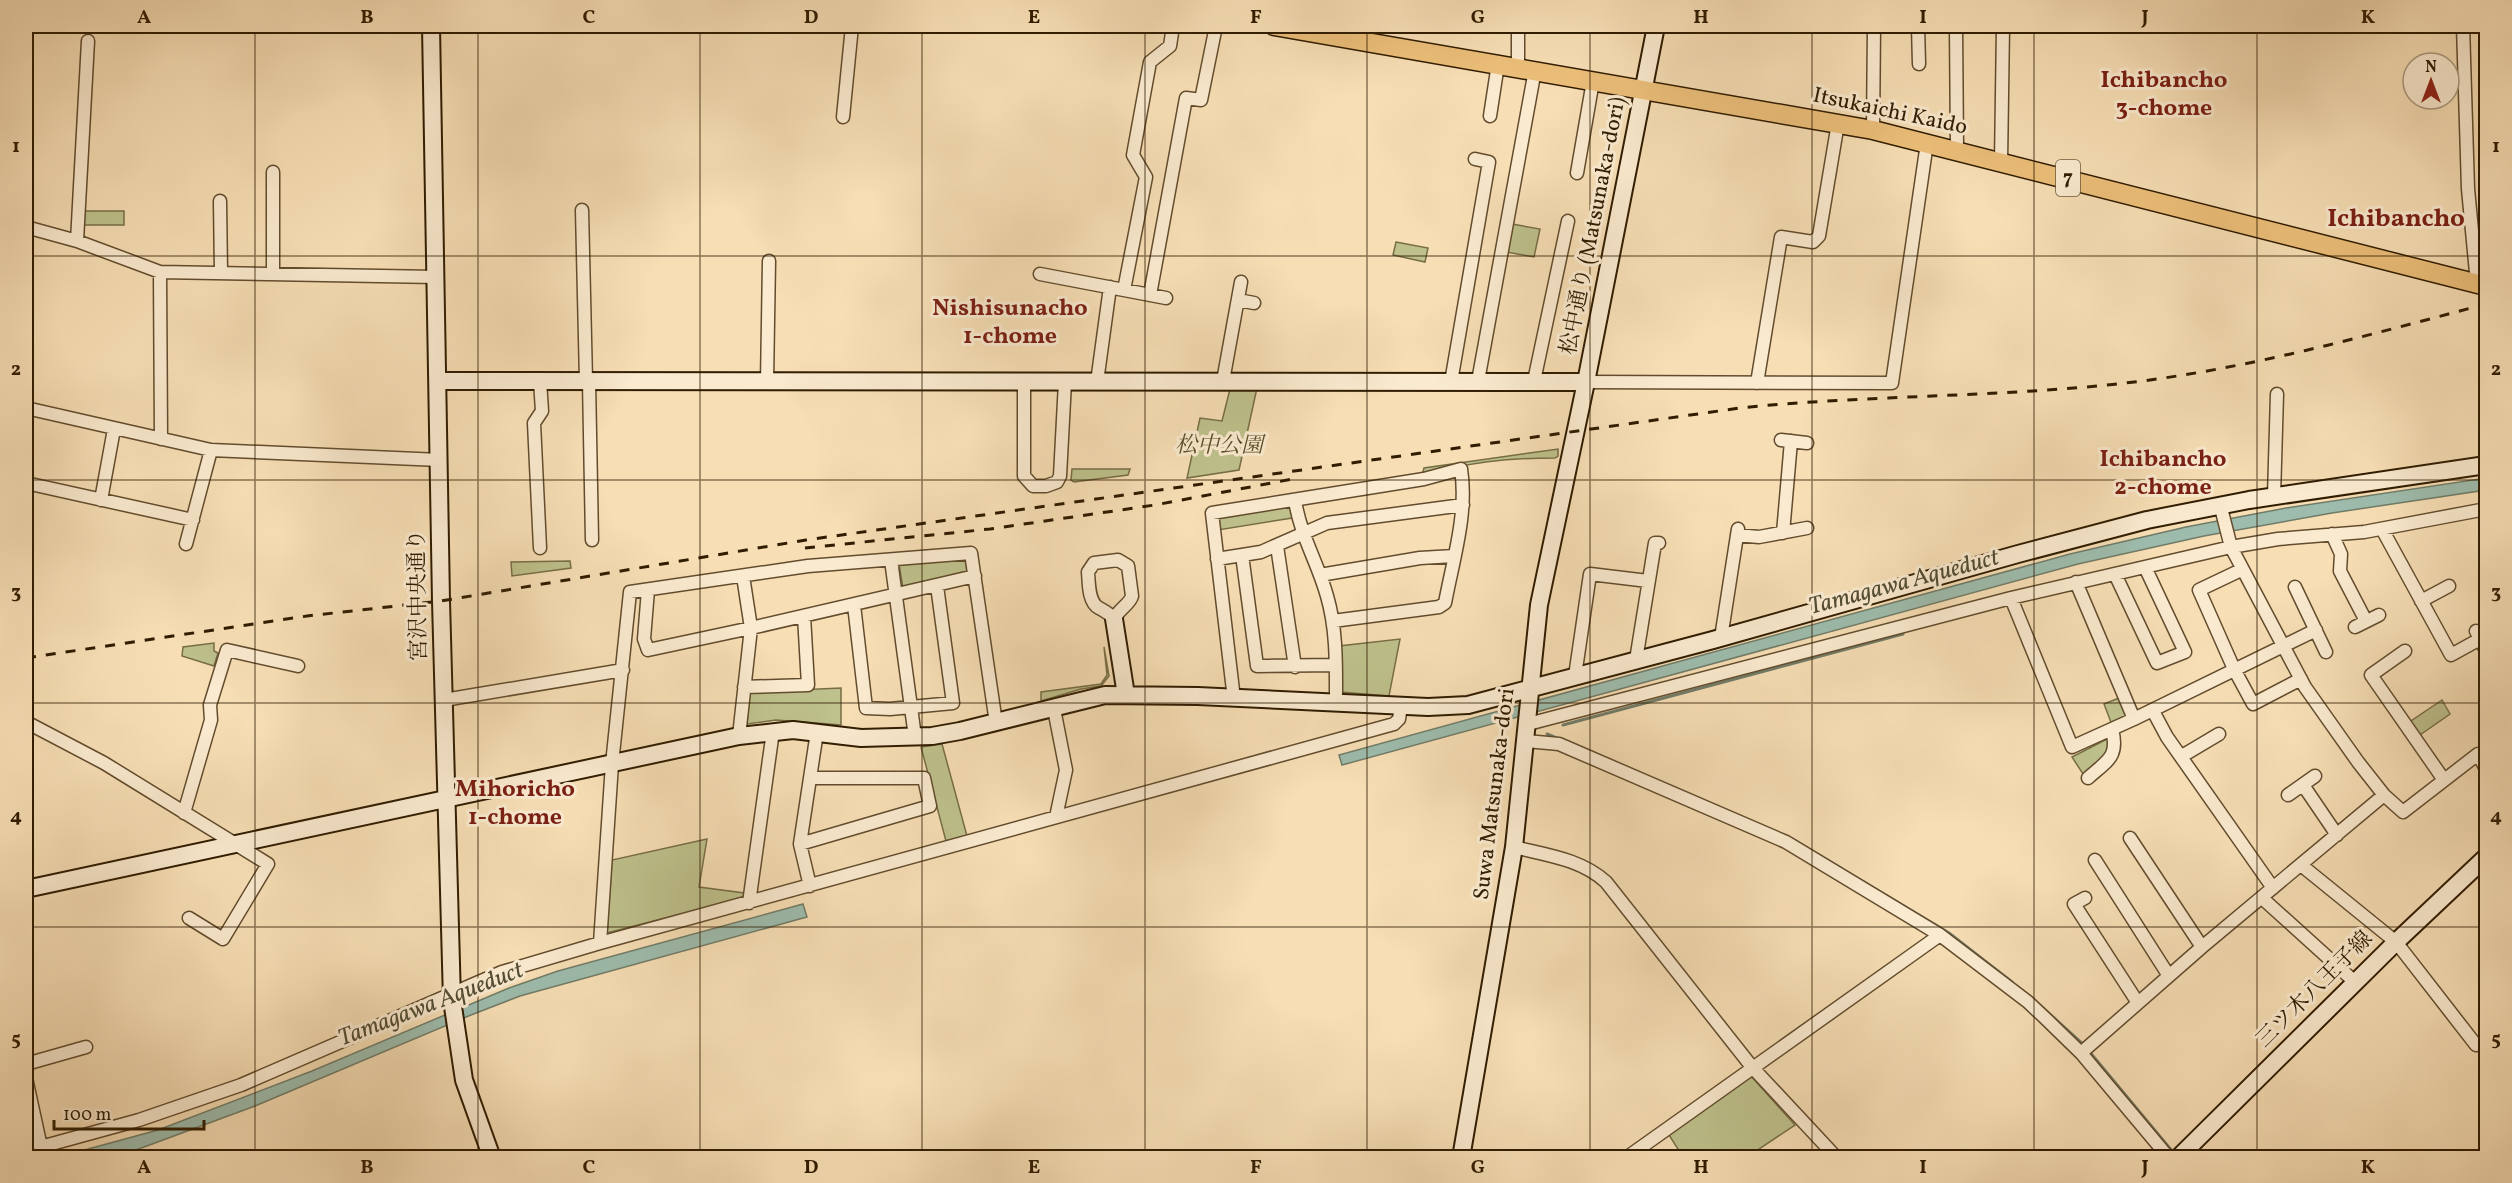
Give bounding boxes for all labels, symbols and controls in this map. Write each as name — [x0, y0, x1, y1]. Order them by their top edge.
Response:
text: A — [137, 4, 151, 32]
text: B — [360, 4, 374, 32]
text: C — [583, 4, 596, 32]
text: D — [804, 4, 818, 32]
text: E — [1028, 4, 1040, 32]
text: F — [1250, 4, 1262, 32]
text: G — [1471, 4, 1485, 32]
text: H — [1693, 4, 1709, 32]
text: I — [1919, 4, 1927, 32]
text: J — [2140, 4, 2149, 32]
text: K — [2361, 4, 2376, 32]
north arrow — [2401, 51, 2461, 111]
text: N — [2425, 57, 2437, 79]
district label: Ichibancho 3-chome — [2100, 64, 2228, 126]
street label: Itsukaichi Kaido — [1810, 81, 1970, 143]
street label: 松中通り (Matsunaka-dori) — [1554, 94, 1634, 358]
text: 1 — [12, 133, 20, 161]
text: 1 — [2492, 133, 2500, 161]
road number: 7 — [2056, 160, 2080, 196]
district label: Ichibancho — [2327, 201, 2465, 237]
district label: Nishisunacho 1-chome — [932, 292, 1088, 354]
text: 2 — [11, 356, 21, 384]
text: 2 — [2491, 356, 2501, 384]
park label: 松中公園 — [1175, 431, 1266, 462]
district label: Ichibancho 2-chome — [2099, 443, 2227, 505]
street label: 宮沢中央通り — [402, 529, 436, 661]
water label: Tamagawa Aqueduct — [1805, 541, 2004, 625]
text: 3 — [11, 579, 21, 607]
text: 3 — [2491, 579, 2501, 607]
street label: Suwa Matsunaka-dori — [1467, 686, 1523, 902]
district label: Mihoricho 1-chome — [455, 773, 575, 835]
text: 4 — [10, 803, 22, 831]
text: 4 — [2490, 803, 2502, 831]
street label: 三ツ木八王子線 — [2250, 925, 2380, 1055]
water label: Tamagawa Aqueduct — [334, 954, 530, 1056]
text: 5 — [11, 1026, 21, 1054]
text: 5 — [2491, 1026, 2501, 1054]
scale bar — [54, 1093, 204, 1131]
text: 100 m — [63, 1103, 112, 1128]
text: A — [137, 1154, 151, 1182]
text: B — [360, 1154, 374, 1182]
text: C — [583, 1154, 596, 1182]
text: D — [804, 1154, 818, 1182]
text: E — [1028, 1154, 1040, 1182]
text: F — [1250, 1154, 1262, 1182]
text: G — [1471, 1154, 1485, 1182]
text: H — [1693, 1154, 1709, 1182]
text: I — [1919, 1154, 1927, 1182]
text: J — [2140, 1154, 2149, 1182]
text: K — [2361, 1154, 2376, 1182]

